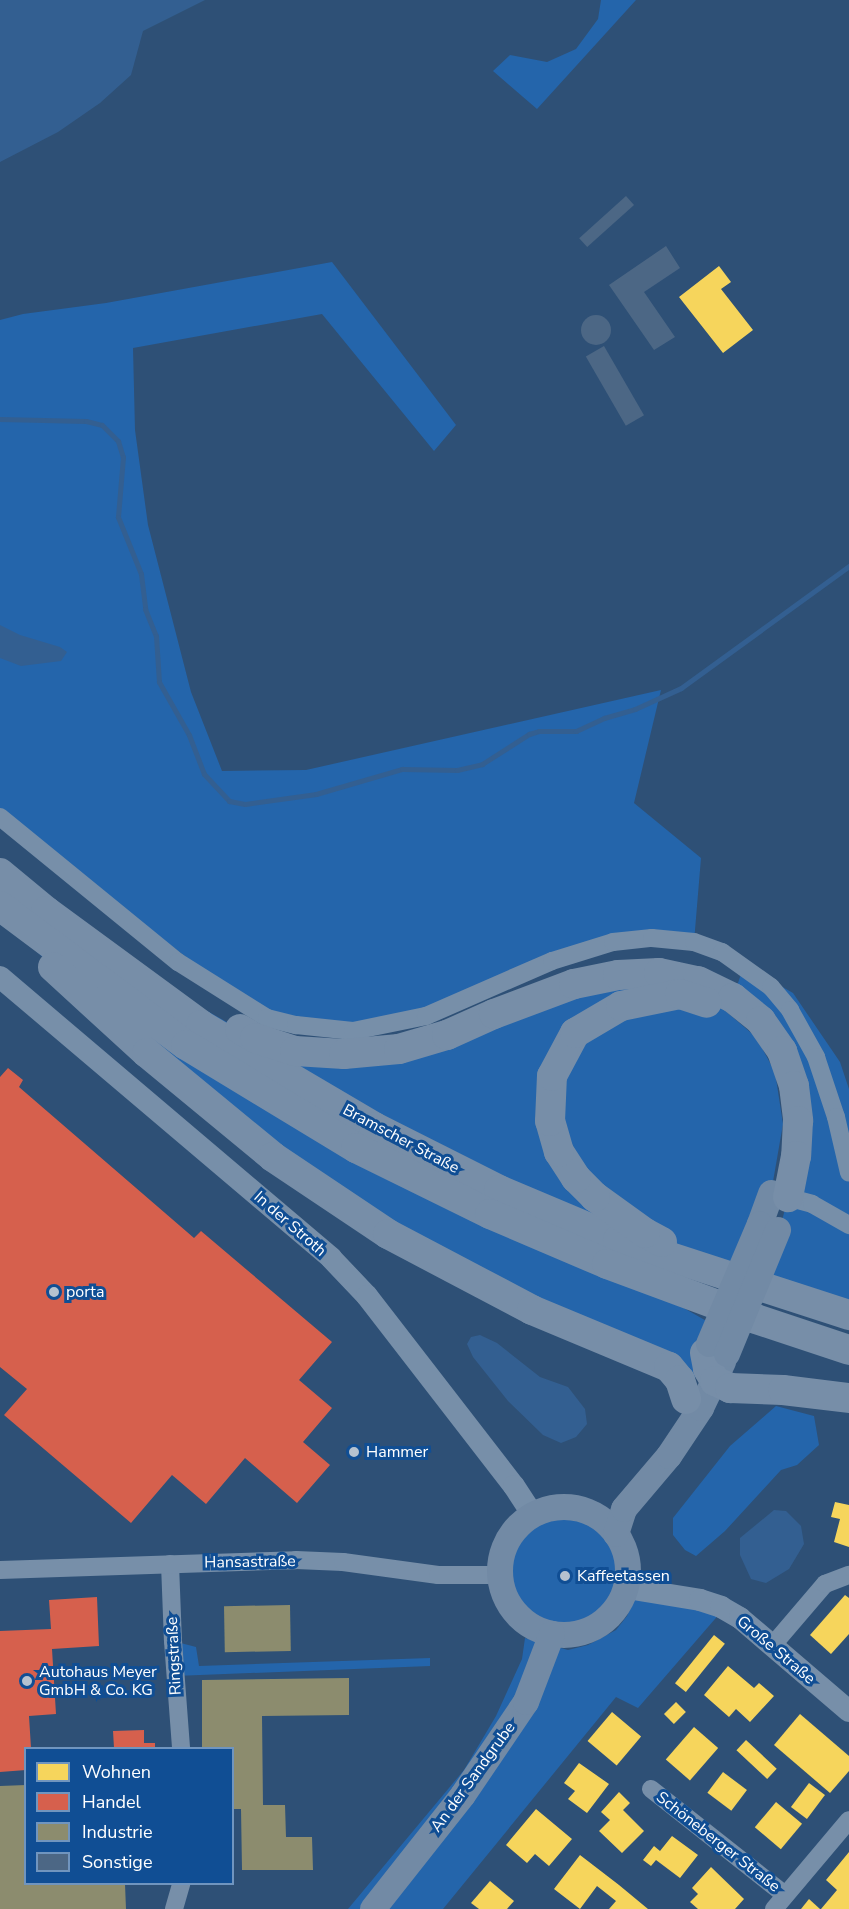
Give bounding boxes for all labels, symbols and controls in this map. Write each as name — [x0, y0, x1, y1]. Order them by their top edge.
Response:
street label: Bramscher Straße — [340, 1100, 462, 1178]
street label: In der Stroth — [250, 1187, 330, 1261]
place label: porta — [66, 1282, 104, 1302]
marker: porta — [47, 1285, 61, 1299]
place label: Hammer — [366, 1442, 428, 1462]
marker: Hammer — [347, 1445, 361, 1459]
street label: Hansastraße — [204, 1552, 296, 1572]
place label: Kaffeetassen — [577, 1566, 670, 1586]
marker: Kaffeetassen — [558, 1569, 572, 1583]
street label: Große Straße — [733, 1612, 819, 1688]
street label: Ringstraße — [162, 1616, 186, 1696]
place label: Autohaus Meyer GmbH & Co. KG — [39, 1662, 157, 1700]
marker: Autohaus Meyer GmbH & Co. KG — [20, 1674, 34, 1688]
street label: An der Sandgrube — [427, 1718, 519, 1836]
legend — [24, 1747, 234, 1885]
text: Wohnen — [82, 1760, 151, 1784]
street label: Schöneberger Straße — [652, 1788, 784, 1896]
text: Handel — [82, 1790, 141, 1814]
text: Industrie — [82, 1820, 153, 1844]
text: Sonstige — [82, 1850, 152, 1874]

